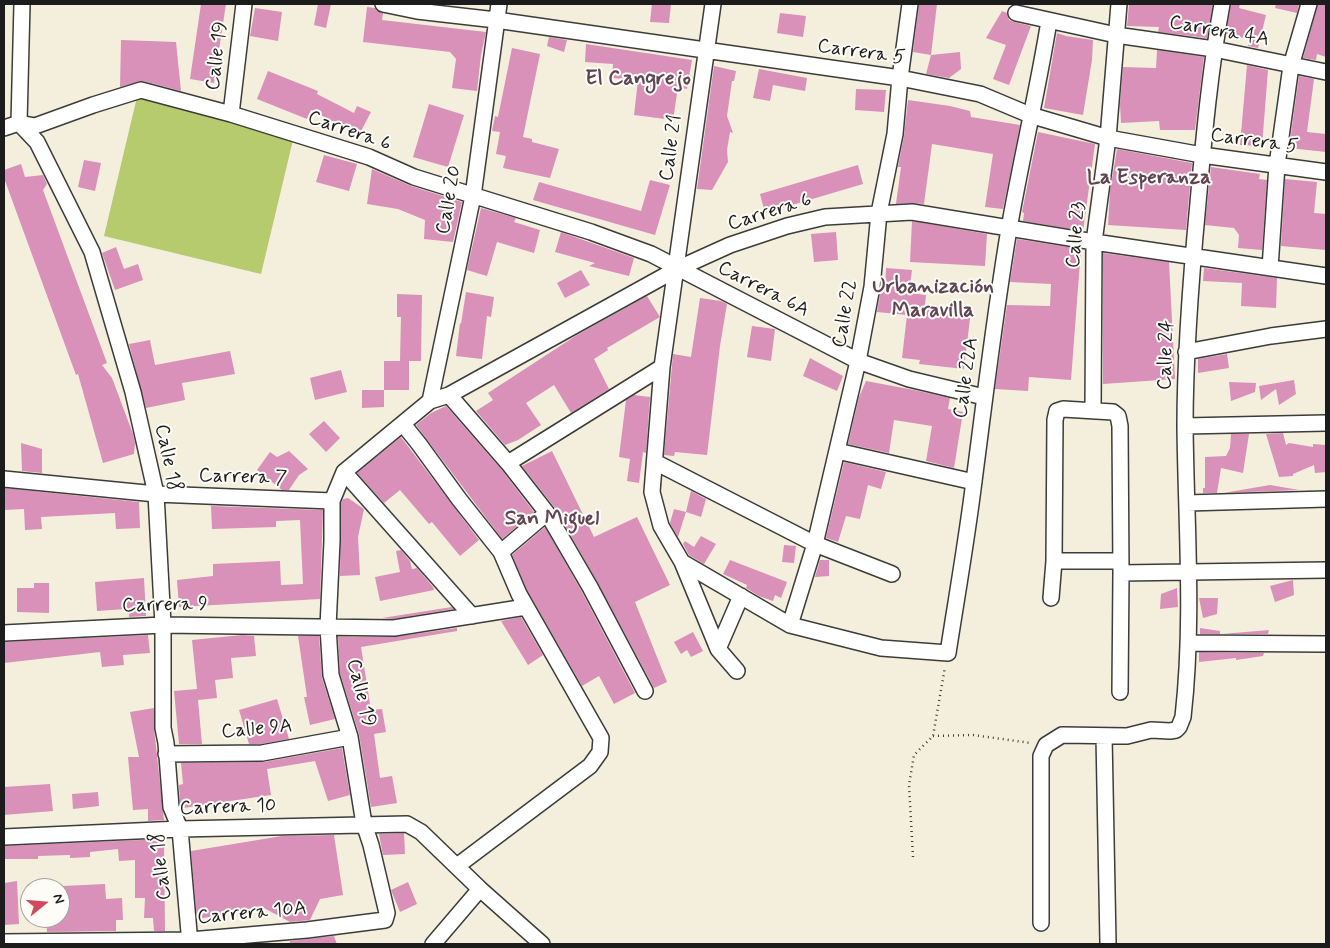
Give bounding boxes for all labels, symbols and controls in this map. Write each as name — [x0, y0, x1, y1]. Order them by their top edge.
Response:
street label: Carrera 4A — [1167, 11, 1271, 53]
street label: Calle 19 — [202, 20, 234, 92]
street label: Carrera 5 — [816, 35, 906, 71]
district label: El Cangrejo — [585, 67, 691, 93]
street label: Carrera 6 — [304, 107, 394, 157]
street label: Calle 21 — [655, 113, 689, 183]
street label: Carrera 5 — [1209, 124, 1299, 160]
street label: Calle 20 — [432, 164, 468, 236]
district label: La Esperanza — [1087, 166, 1211, 192]
street label: Carrera 6 — [725, 189, 815, 237]
street label: Calle 23 — [1062, 201, 1092, 269]
street label: Carrera 6A — [713, 257, 813, 323]
district label: Urbanización Maravilla — [872, 275, 994, 325]
street label: Calle 22 — [828, 278, 864, 350]
street label: Calle 24 — [1154, 319, 1180, 391]
street label: Calle 22A — [949, 336, 985, 420]
street label: Calle 18 — [148, 422, 186, 494]
street label: Carrera 7 — [198, 464, 288, 492]
district label: San Miguel — [505, 507, 599, 533]
street label: Carrera 9 — [122, 593, 208, 619]
street label: Calle 19 — [340, 656, 380, 730]
street label: Calle 9A — [220, 715, 294, 745]
street label: Carrera 10 — [179, 794, 277, 822]
street label: Calle 18 — [146, 831, 178, 901]
north arrow — [20, 878, 70, 928]
text: N — [48, 892, 68, 906]
street label: Carrera 10A — [196, 897, 308, 931]

